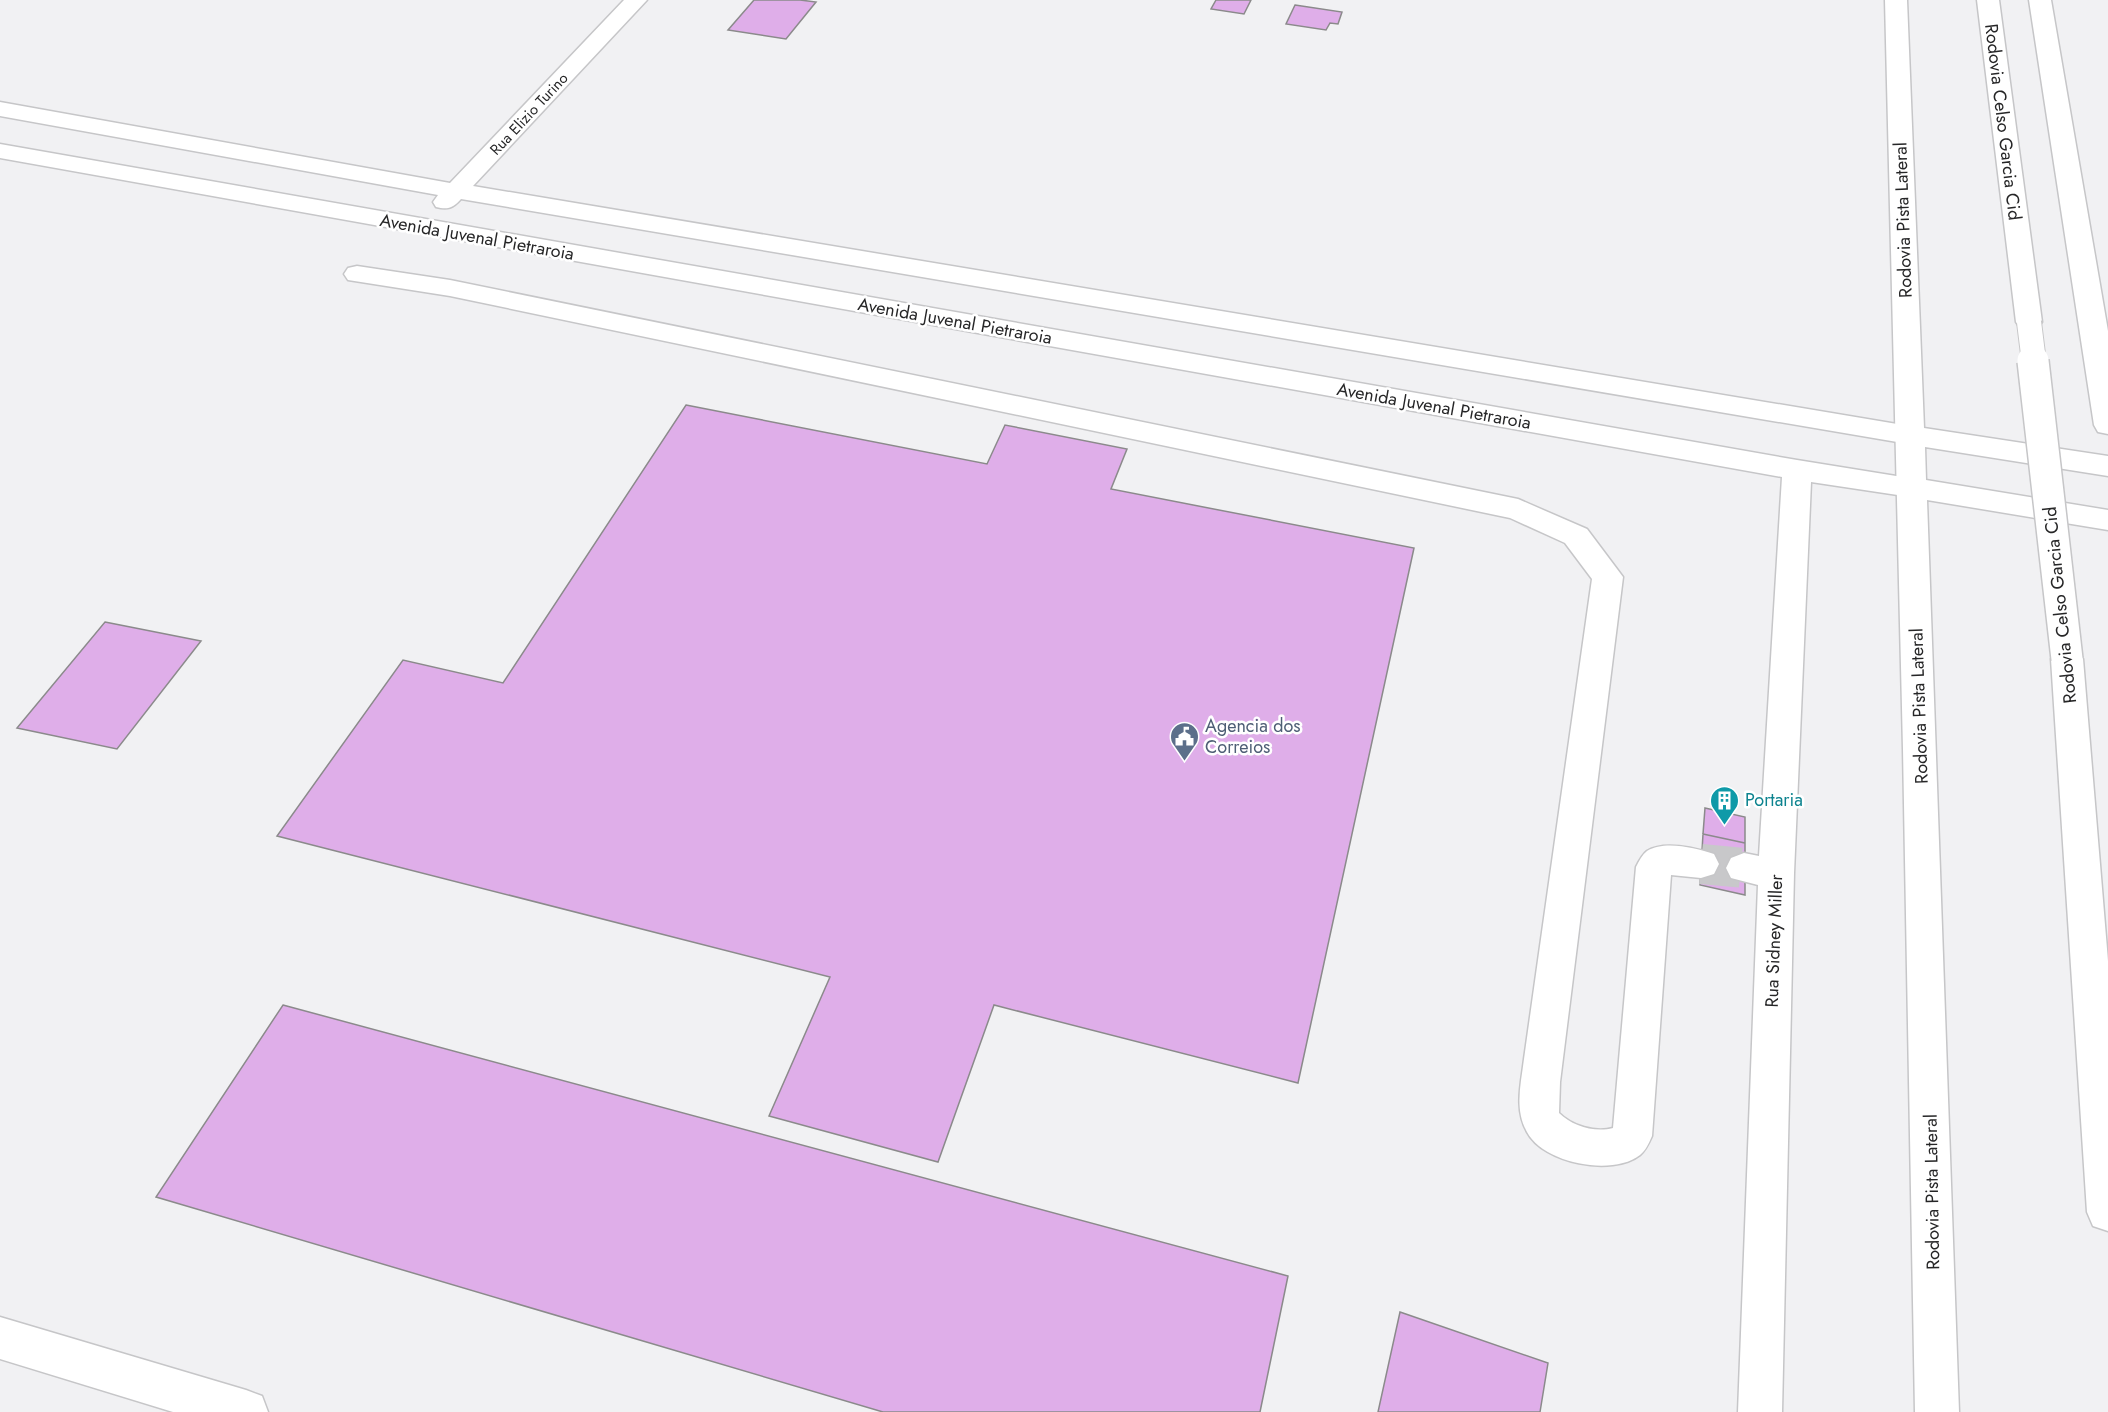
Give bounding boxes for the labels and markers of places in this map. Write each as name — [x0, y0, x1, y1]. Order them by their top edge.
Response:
place label: Agencia dos Correios — [1205, 713, 1301, 760]
public building icon: Agencia dos Correios — [1168, 720, 1200, 762]
building icon: Portaria — [1708, 784, 1740, 826]
place label: Portaria — [1745, 787, 1803, 813]

